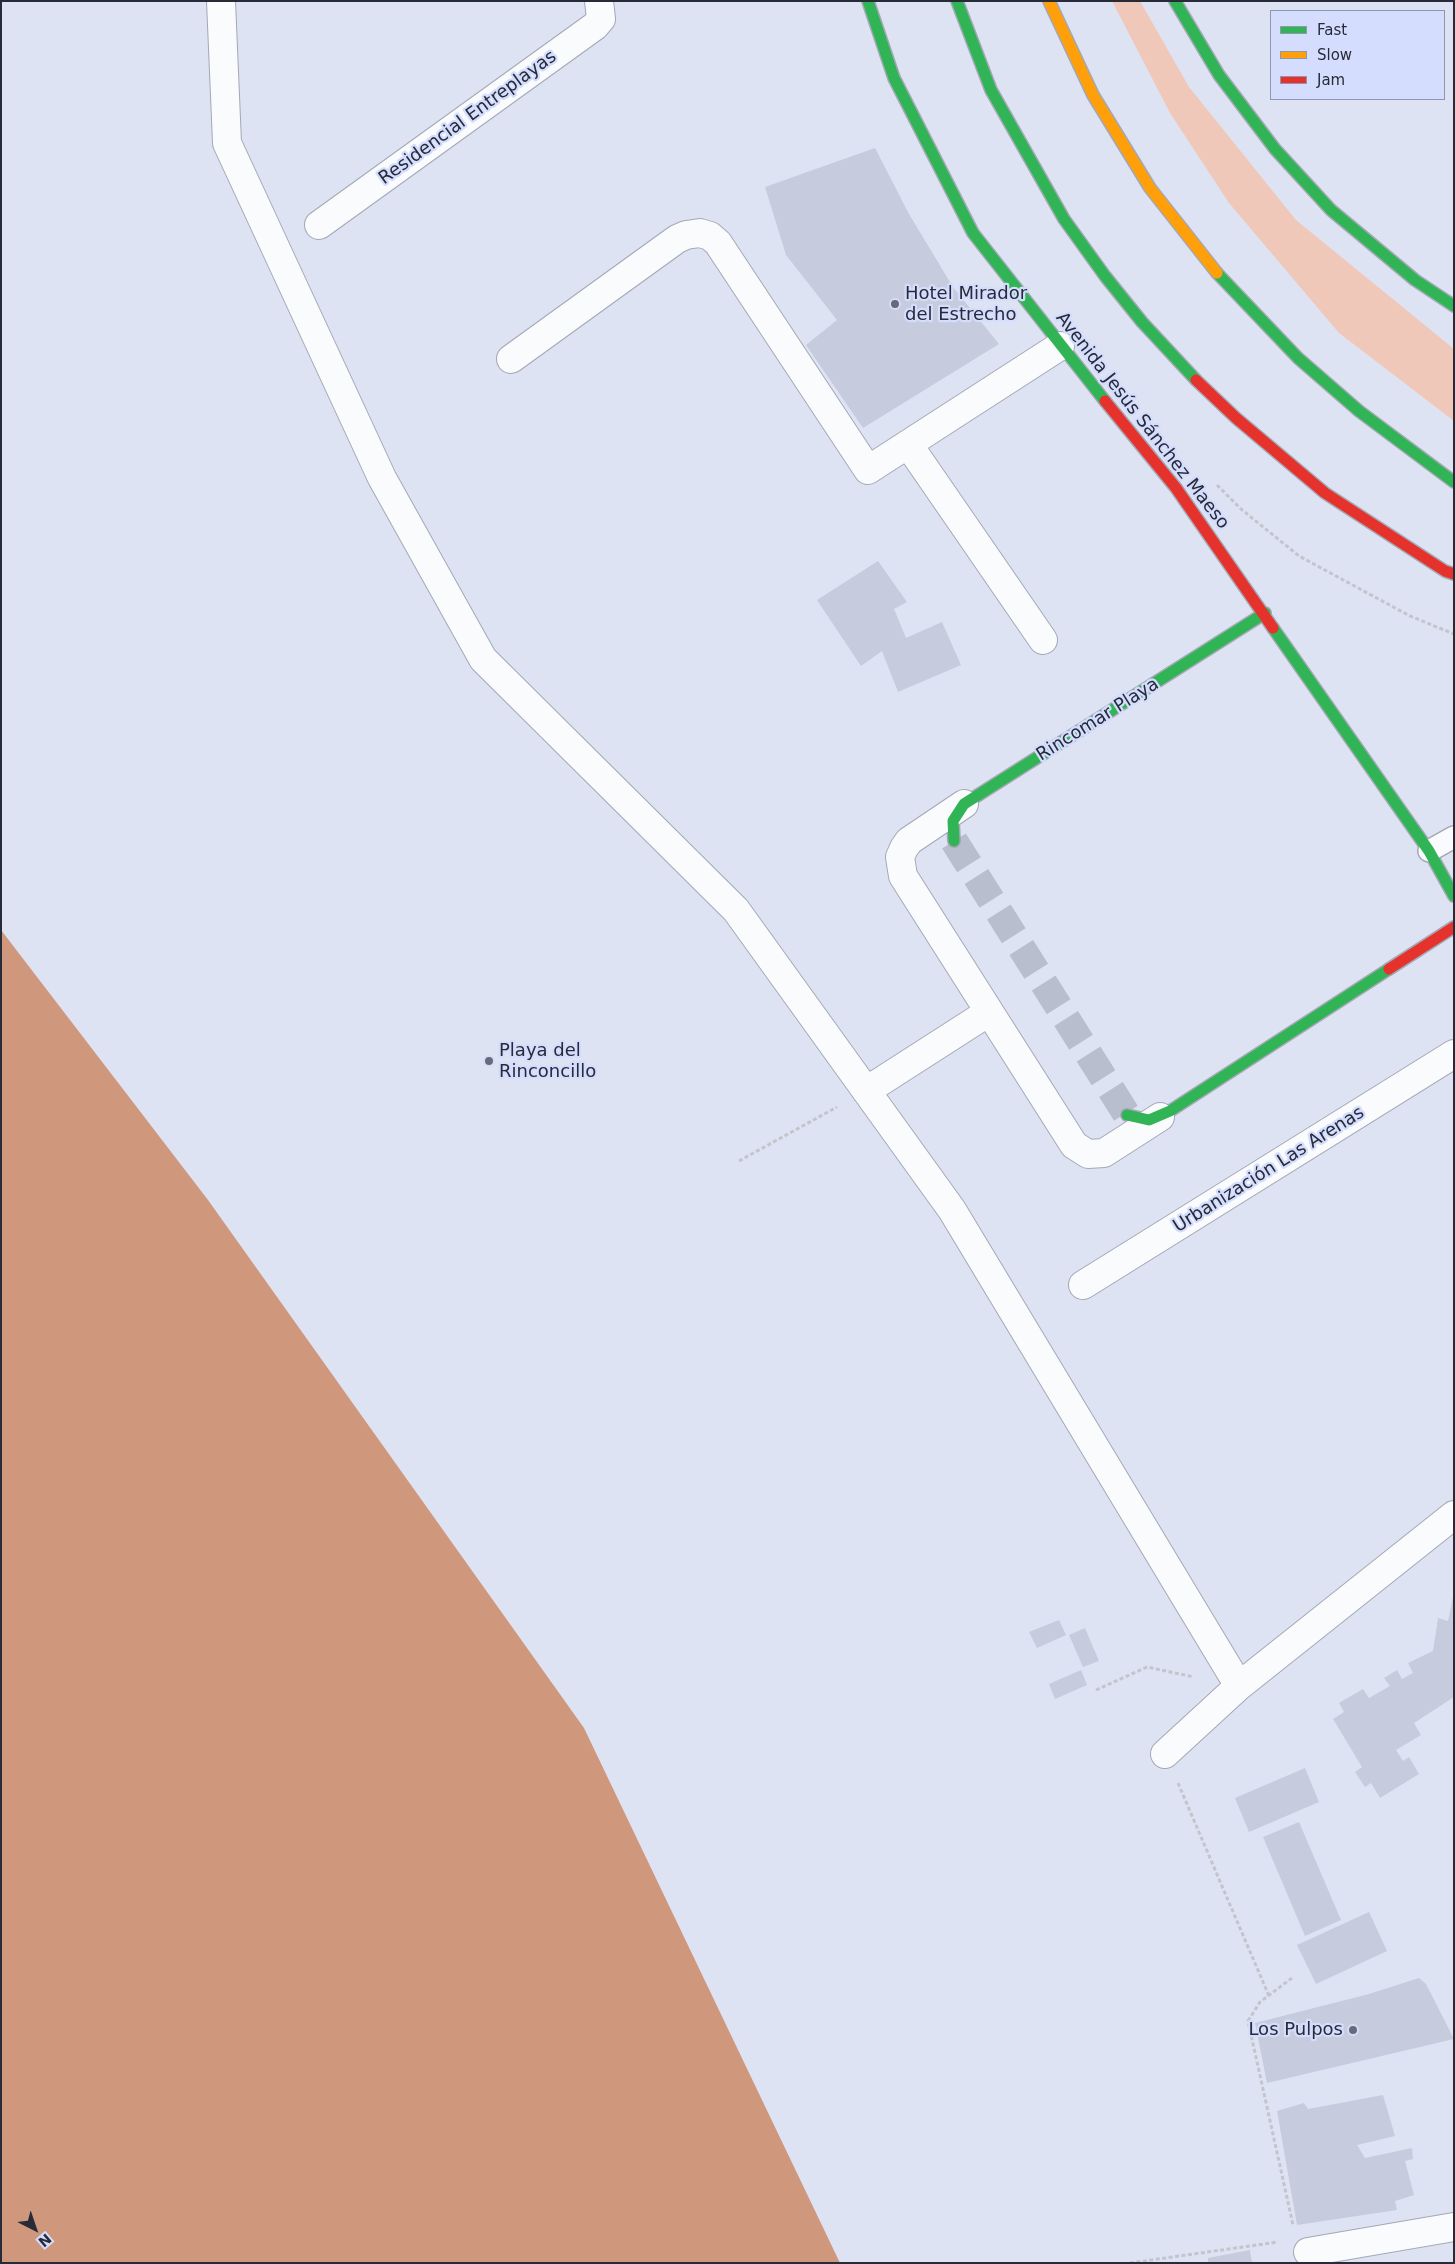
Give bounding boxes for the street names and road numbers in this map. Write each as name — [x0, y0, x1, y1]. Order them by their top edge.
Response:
street label: Residencial Entreplayas — [375, 46, 561, 190]
street label: Avenida Jesús Sánchez Maeso — [1051, 308, 1233, 534]
street label: Rincomar Playa — [1033, 674, 1163, 766]
street label: Urbanización Las Arenas — [1169, 1102, 1369, 1238]

